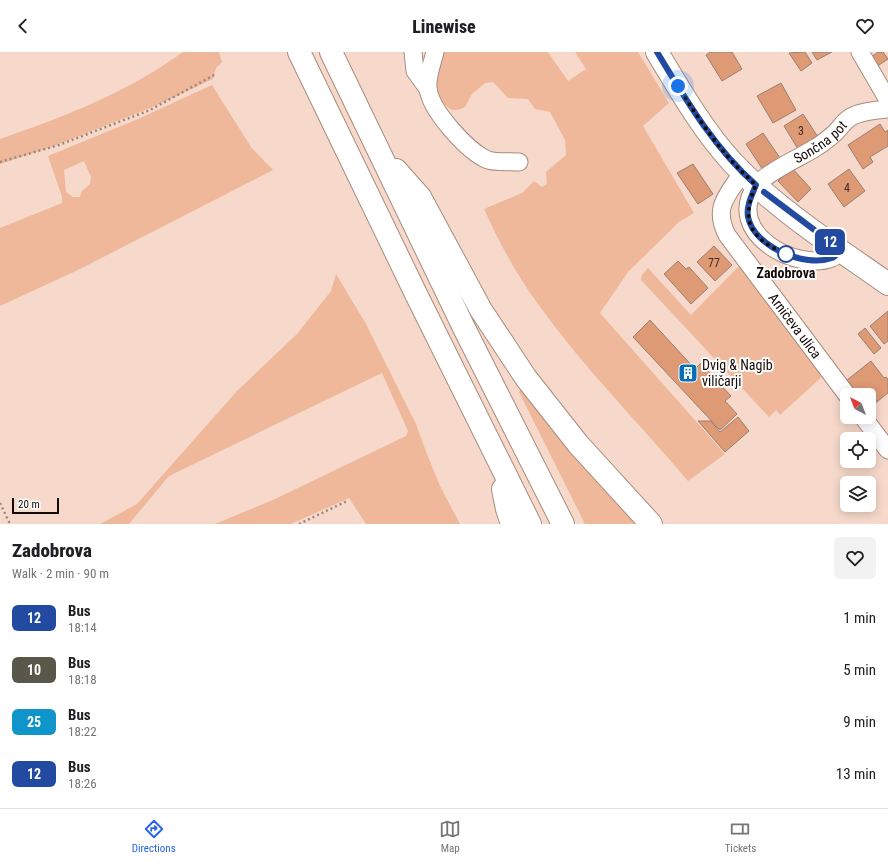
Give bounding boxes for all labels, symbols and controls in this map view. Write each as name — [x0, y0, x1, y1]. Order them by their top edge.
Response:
icon: back — [12, 15, 34, 37]
icon: heart — [854, 15, 876, 37]
text: Linewise — [412, 16, 476, 37]
your location — [668, 76, 688, 96]
street label: Sončna pot — [791, 117, 850, 166]
house number: 3 — [798, 124, 804, 138]
house number: 4 — [844, 181, 850, 195]
line badge: 12 — [812, 229, 848, 255]
text: 12 — [823, 234, 837, 250]
marker: Zadobrova — [777, 245, 795, 263]
house number: 77 — [708, 256, 720, 270]
place label: Zadobrova — [757, 265, 816, 281]
street label: Arničeva ulica — [765, 290, 825, 362]
place label: Dvig & Nagib viličarji — [702, 357, 773, 389]
building icon: Dvig & Nagib viličarji — [677, 362, 699, 384]
north arrow — [840, 388, 876, 424]
map controls — [840, 388, 876, 512]
button: locate — [840, 432, 876, 468]
button: layers — [840, 476, 876, 512]
scale bar — [12, 496, 59, 515]
text: 20 m — [18, 498, 40, 511]
button: heart — [834, 537, 876, 579]
text: Zadobrova — [12, 539, 92, 562]
text: Walk · 2 min · 90 m — [12, 566, 109, 581]
text: Bus — [68, 602, 91, 620]
text: 1 min — [843, 609, 876, 627]
text: 12 — [27, 610, 41, 626]
text: 18:14 — [68, 620, 97, 635]
text: Bus — [68, 654, 91, 672]
text: 5 min — [843, 661, 876, 679]
text: 10 — [27, 662, 41, 678]
text: 18:18 — [68, 672, 97, 687]
text: Bus — [68, 706, 91, 724]
text: 9 min — [843, 713, 876, 731]
text: 25 — [27, 714, 41, 730]
text: 18:22 — [68, 724, 97, 739]
text: Bus — [68, 758, 91, 776]
text: 13 min — [836, 765, 876, 783]
text: 12 — [27, 766, 41, 782]
text: 18:26 — [68, 776, 97, 791]
tab: Directions — [132, 818, 176, 855]
tab: Map — [439, 818, 461, 855]
tab: Tickets — [725, 818, 756, 855]

